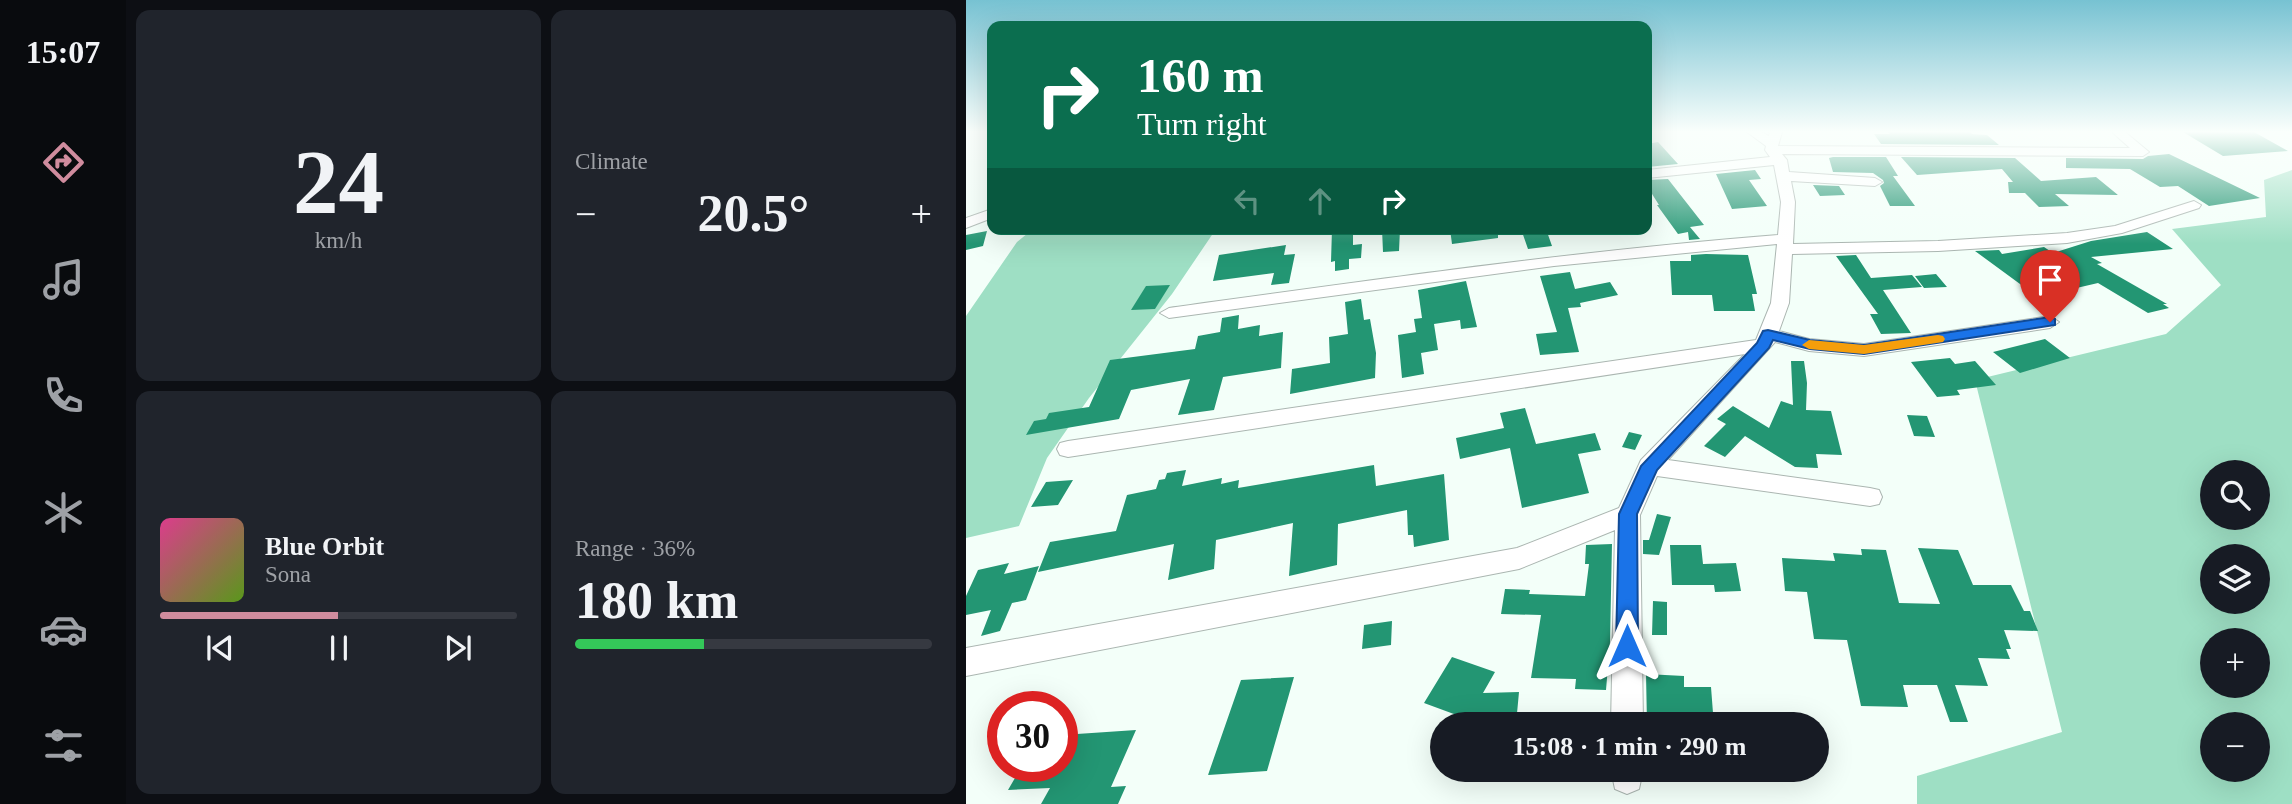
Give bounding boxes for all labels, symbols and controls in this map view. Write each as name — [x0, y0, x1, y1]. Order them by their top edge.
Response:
text: 15:07 — [26, 34, 100, 70]
text: 160 m — [1137, 48, 1264, 103]
icon: right — [1022, 49, 1113, 140]
text: Turn right — [1137, 106, 1267, 142]
text: 24 — [293, 132, 384, 233]
icon: directions — [39, 138, 88, 187]
text: Climate — [575, 149, 648, 174]
icon: left — [1228, 182, 1266, 220]
icon: ahead — [1301, 182, 1339, 220]
icon: right — [1374, 182, 1412, 220]
text: 20.5° — [698, 185, 809, 242]
text: − — [575, 193, 596, 235]
text: + — [911, 193, 932, 235]
text: km/h — [315, 228, 362, 253]
pin — [2020, 250, 2080, 322]
icon: music — [39, 255, 88, 304]
icon: arrive — [2031, 261, 2069, 299]
icon: phone — [39, 371, 88, 420]
map controls — [2200, 460, 2270, 782]
button: search — [2200, 460, 2270, 530]
icon: climate — [39, 488, 88, 537]
text: Blue Orbit — [265, 532, 384, 561]
text: Range · 36% — [575, 536, 695, 561]
button: layers — [2200, 544, 2270, 614]
text: Sona — [265, 562, 311, 587]
text: 180 km — [575, 572, 738, 629]
icon: car — [39, 605, 88, 654]
position arrow — [1590, 609, 1664, 683]
button: + — [2200, 628, 2270, 698]
icon: previous — [201, 629, 239, 667]
icon: pause — [320, 629, 358, 667]
icon: next — [439, 629, 477, 667]
speed limit sign: 30 — [987, 691, 1078, 782]
button: − — [2200, 712, 2270, 782]
icon: filters — [39, 721, 88, 770]
text: 15:08 · 1 min · 290 m — [1513, 732, 1747, 761]

